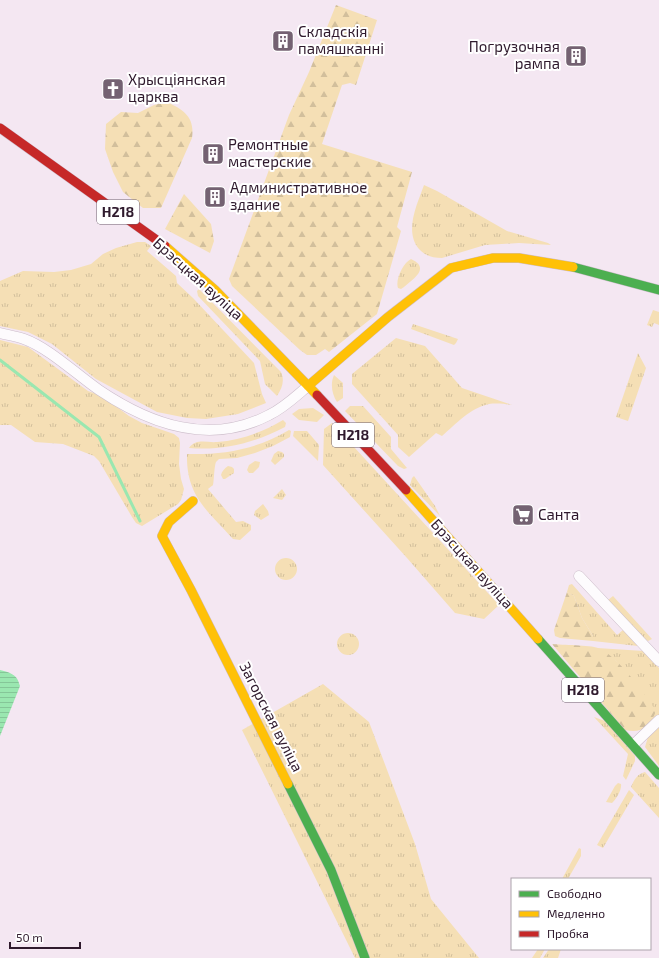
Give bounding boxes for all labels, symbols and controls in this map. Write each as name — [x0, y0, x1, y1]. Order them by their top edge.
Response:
place label: Складскія памяшканні — [298, 22, 384, 57]
building icon: Складскія памяшканні — [270, 28, 296, 54]
place label: Погрузочная рампа — [469, 37, 560, 72]
building icon: Погрузочная рампа — [563, 43, 589, 69]
place label: Хрысціянская царква — [128, 70, 226, 105]
church icon: Хрысціянская царква — [100, 76, 126, 102]
place label: Ремонтные мастерские — [228, 135, 311, 170]
building icon: Ремонтные мастерские — [200, 141, 226, 167]
place label: Административное здание — [230, 178, 367, 213]
building icon: Административное здание — [202, 184, 228, 210]
road number: Н218 — [97, 200, 139, 224]
street label: Брэсцкая вуліца — [149, 233, 247, 324]
road number: Н218 — [332, 423, 374, 447]
supermarket icon: Санта — [510, 502, 536, 528]
place label: Санта — [538, 505, 579, 523]
street label: Брэсцкая вуліца — [427, 515, 518, 613]
street label: Загорская вуліца — [236, 659, 307, 775]
road number: Н218 — [562, 678, 604, 702]
legend — [511, 878, 651, 950]
text: Свободно — [547, 886, 602, 900]
text: Медленно — [547, 906, 605, 920]
scale bar — [10, 924, 80, 950]
text: Пробка — [547, 926, 589, 940]
text: 50 m — [16, 930, 43, 944]

